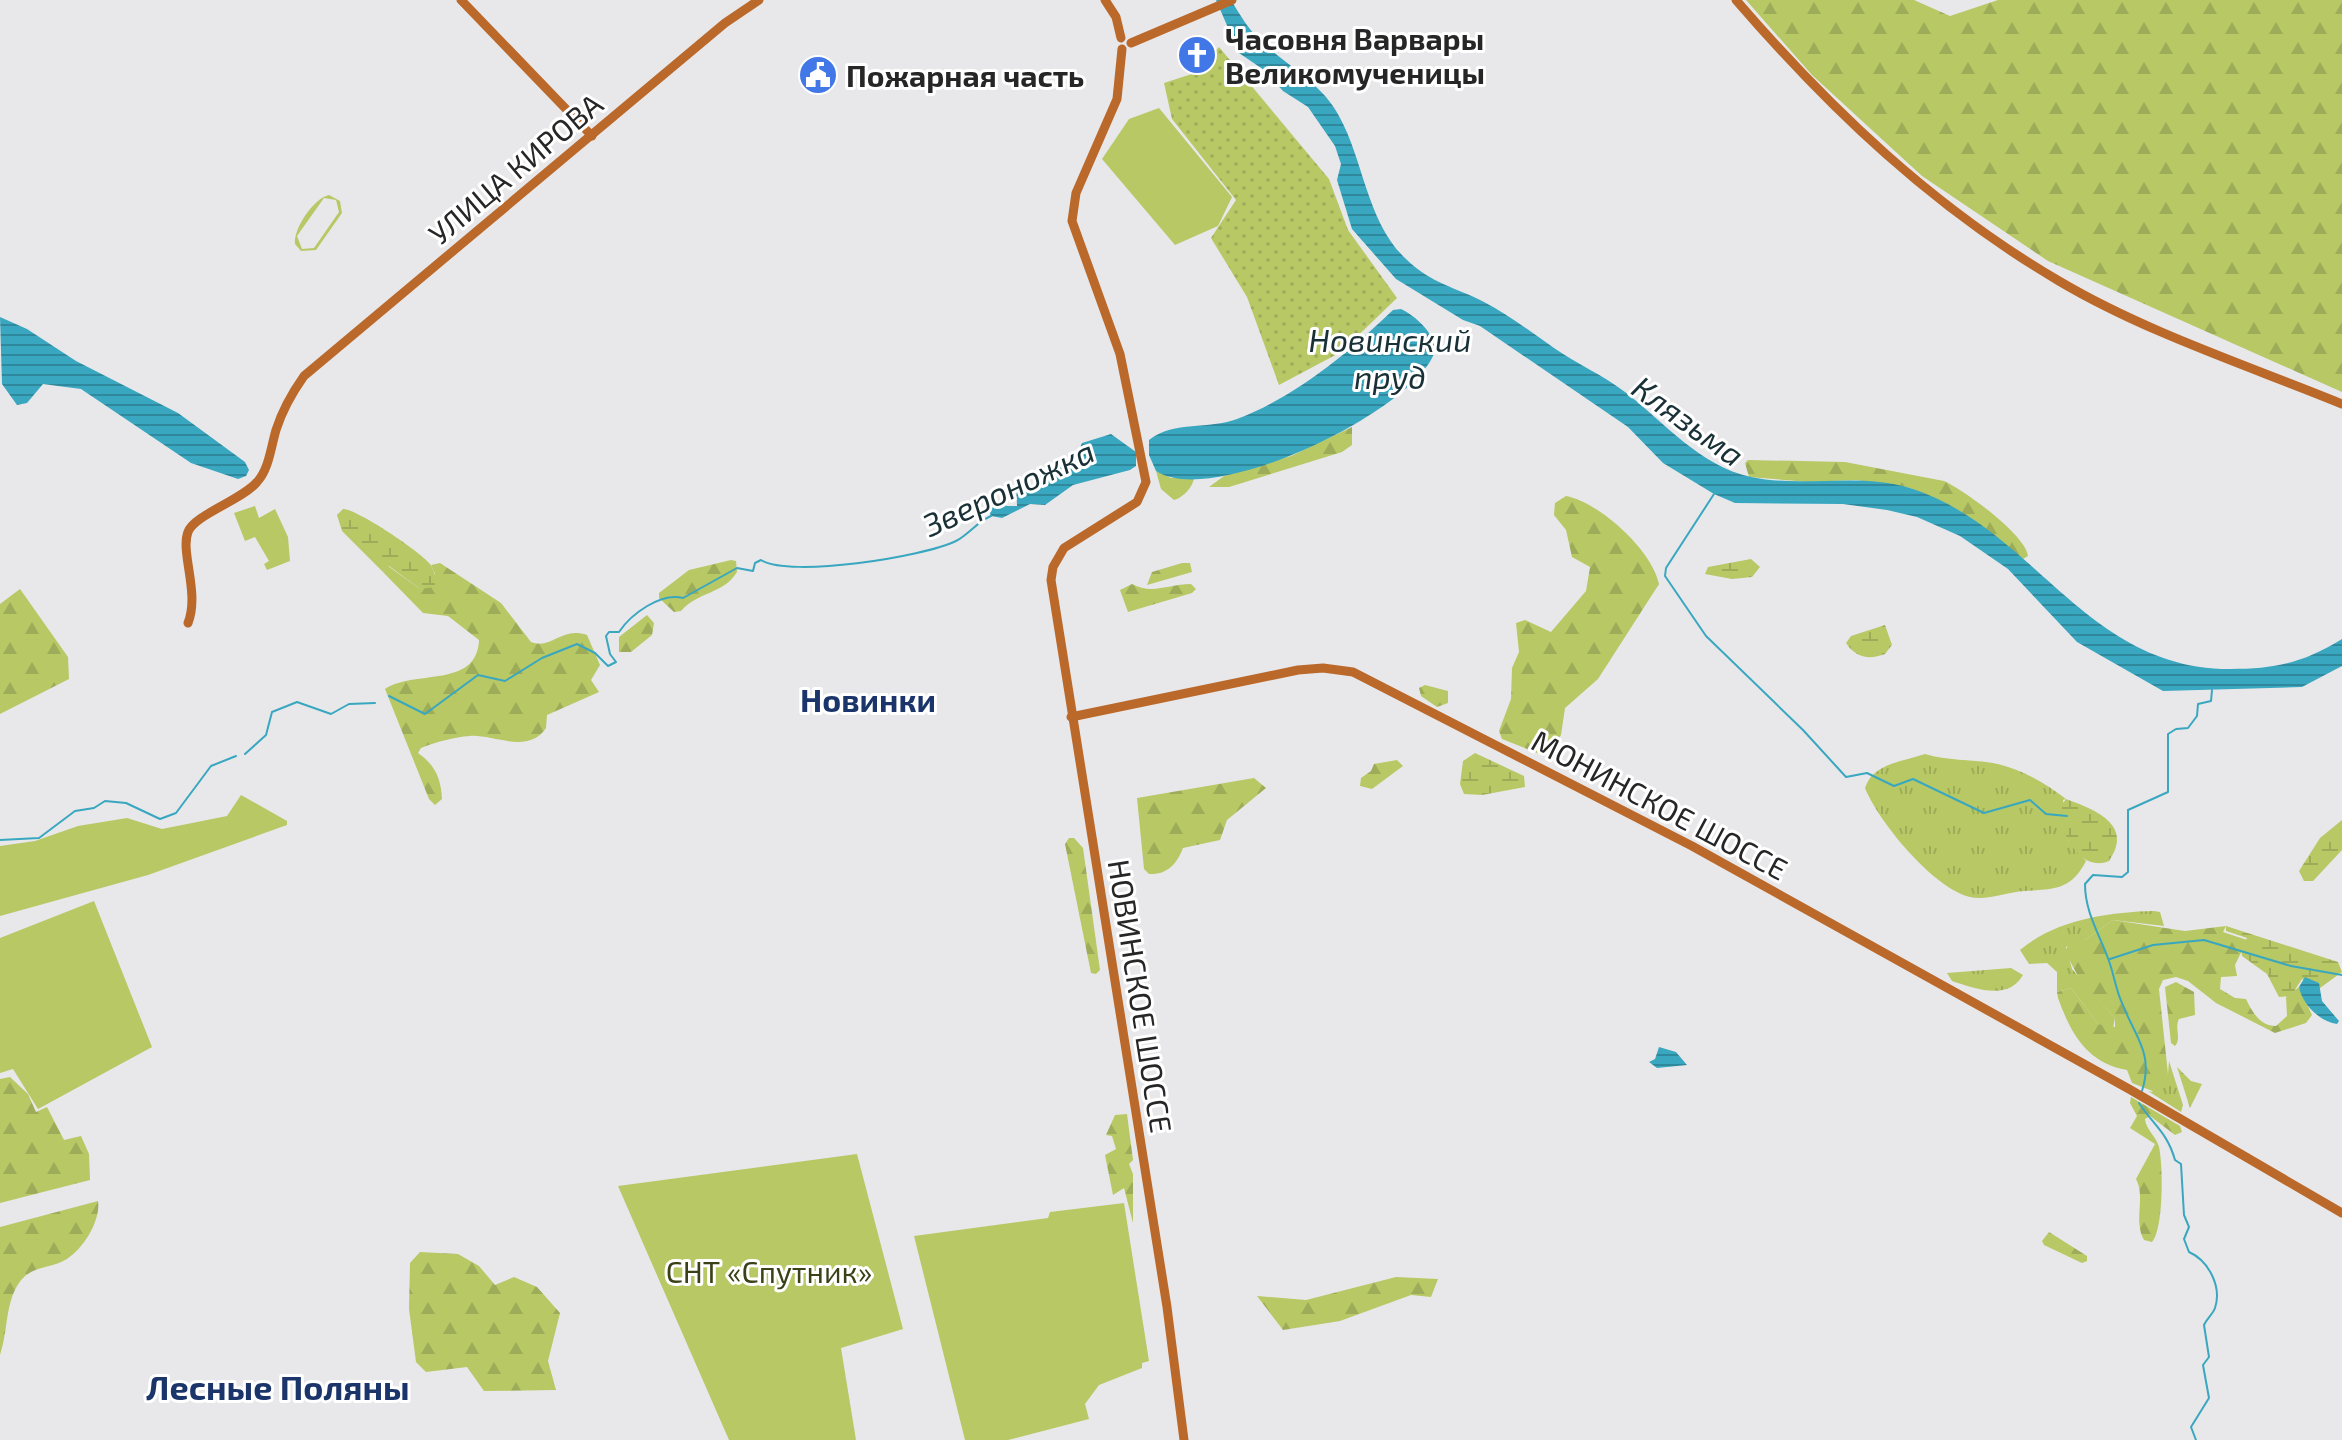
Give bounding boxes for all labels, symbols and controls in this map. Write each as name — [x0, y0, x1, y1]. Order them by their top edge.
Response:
place label: Часовня Варвары Великомученицы — [1225, 20, 1485, 91]
church icon: Часовня Варвары Великомученицы — [1176, 34, 1218, 76]
public building icon: Пожарная часть — [797, 54, 839, 96]
place label: Пожарная часть — [846, 57, 1084, 93]
street label: УЛИЦА КИРОВА — [421, 85, 609, 251]
water label: Новинский пруд — [1309, 320, 1471, 395]
water label: Клязьма — [1626, 367, 1752, 473]
water label: Звероножка — [915, 431, 1100, 544]
district label: Новинки — [800, 680, 936, 718]
street label: МОНИНСКОЕ ШОССЕ — [1526, 721, 1794, 887]
street label: НОВИНСКОЕ ШОССЕ — [1102, 857, 1180, 1135]
park label: СНТ «Спутник» — [666, 1253, 872, 1290]
district label: Лесные Поляны — [146, 1366, 410, 1407]

